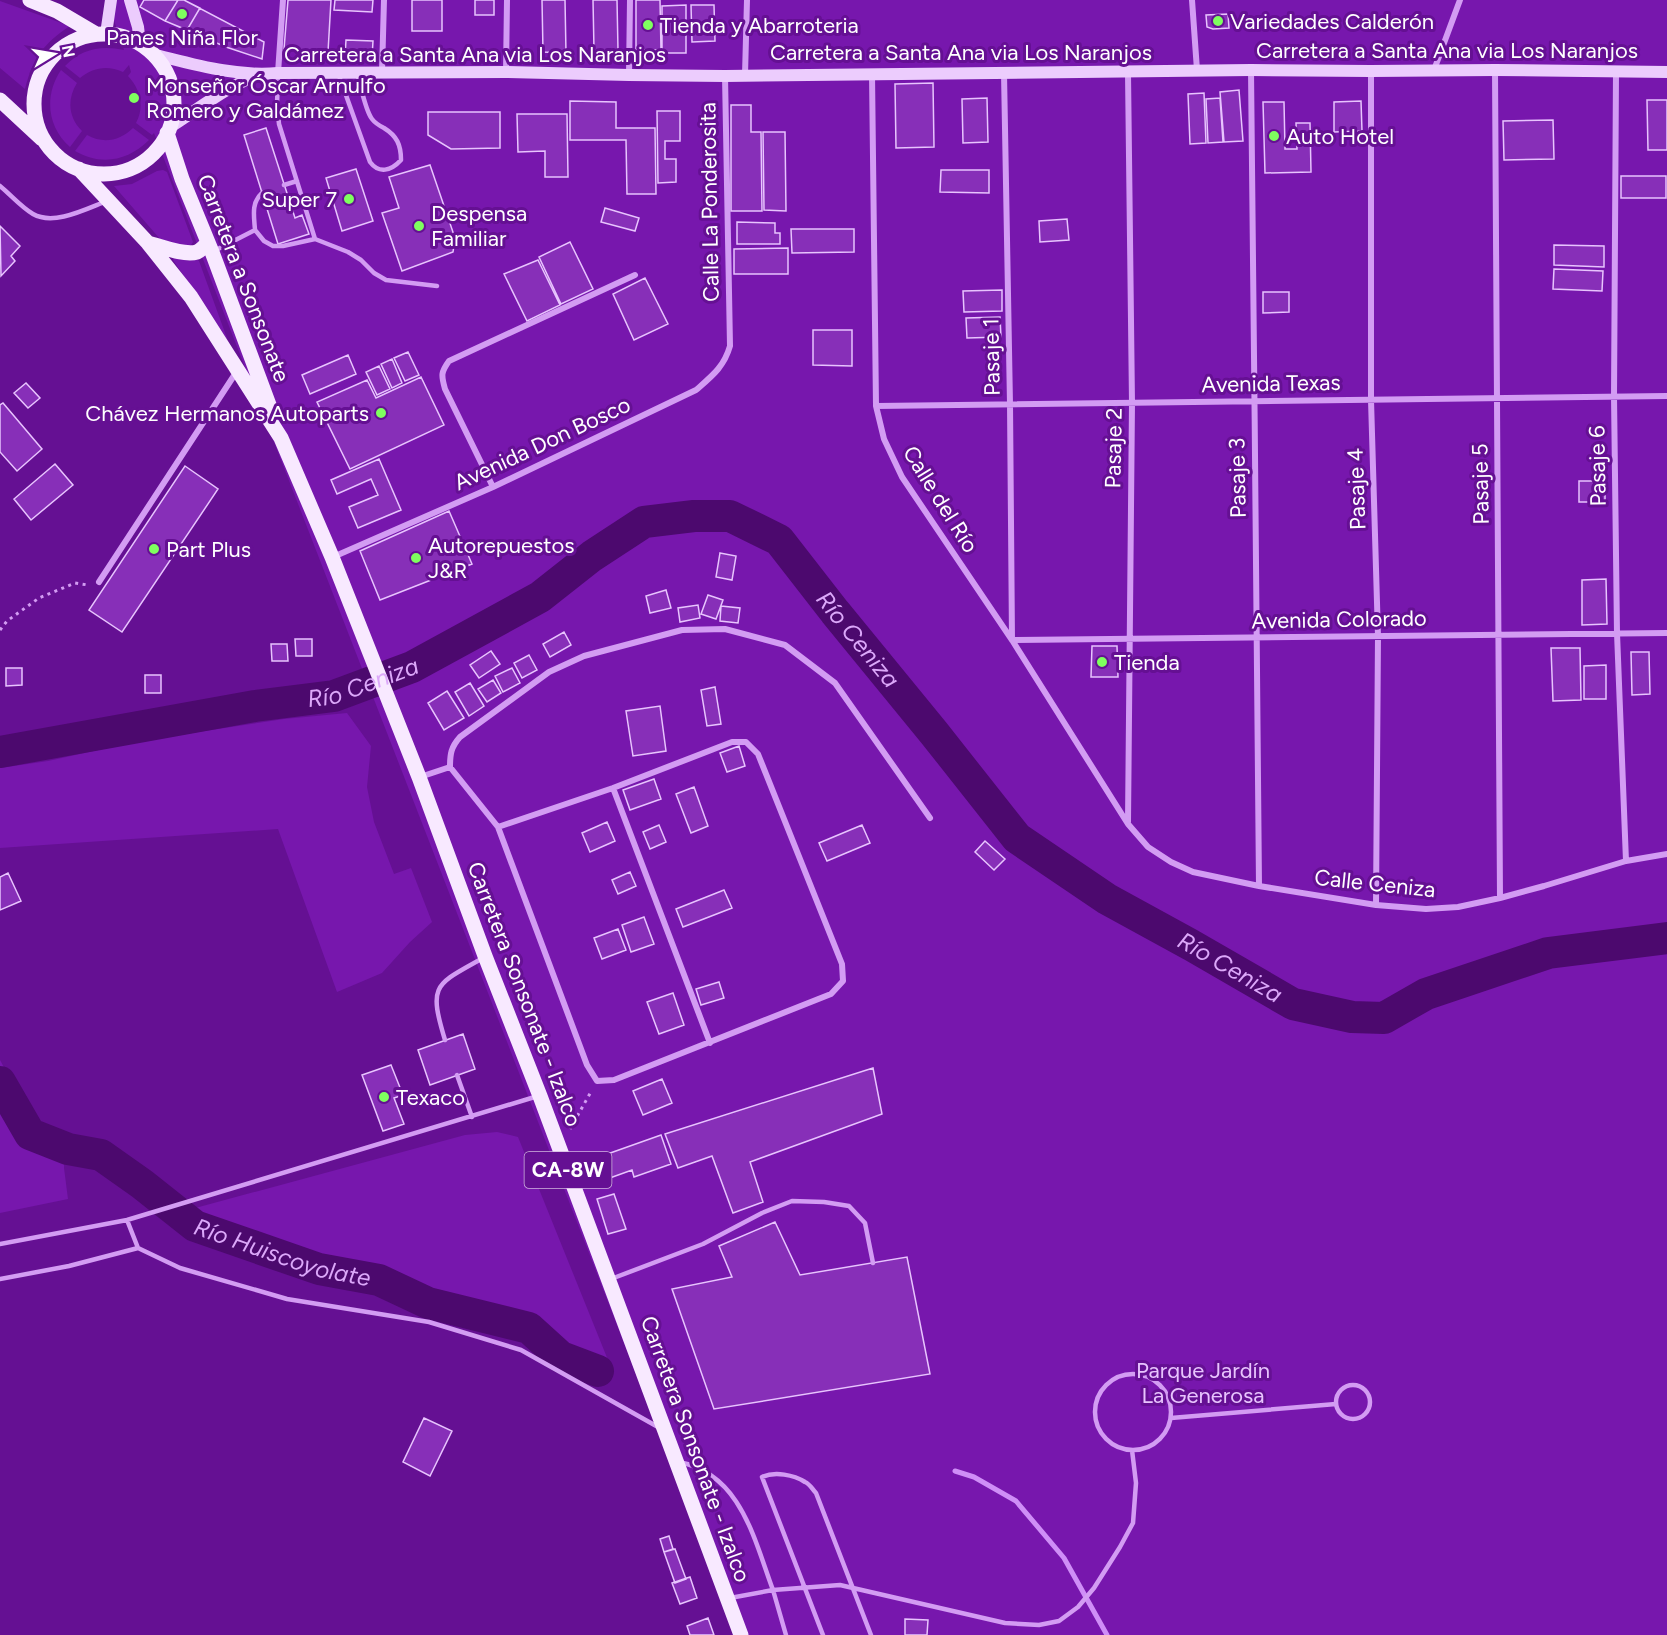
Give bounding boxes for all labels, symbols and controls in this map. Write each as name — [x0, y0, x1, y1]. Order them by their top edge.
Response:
marker: Panes Niña Flor — [175, 7, 189, 21]
place label: Variedades Calderón — [1230, 8, 1434, 35]
place label: Tienda y Abarroteria — [660, 12, 859, 39]
marker: Variedades Calderón — [1211, 14, 1225, 28]
marker: Tienda y Abarroteria — [641, 18, 655, 32]
north arrow — [24, 24, 84, 84]
place label: Panes Niña Flor — [106, 24, 258, 51]
street label: Carretera a Santa Ana via Los Naranjos — [1256, 37, 1638, 64]
street label: Carretera a Santa Ana via Los Naranjos — [770, 39, 1152, 66]
street label: Carretera a Santa Ana via Los Naranjos — [284, 41, 666, 68]
text: N — [58, 43, 79, 59]
place label: Monseñor Óscar Arnulfo Romero y Galdámez — [146, 72, 386, 124]
marker: Monseñor Óscar Arnulfo Romero y Galdámez — [127, 91, 141, 105]
street label: Calle La Ponderosita — [694, 102, 725, 302]
place label: Auto Hotel — [1286, 123, 1394, 150]
marker: Auto Hotel — [1267, 129, 1281, 143]
street label: Carretera a Sonsonate — [191, 171, 296, 386]
place label: Super 7 — [262, 186, 337, 213]
marker: Super 7 — [342, 192, 356, 206]
place label: Despensa Familiar — [431, 200, 527, 252]
marker: Despensa Familiar — [412, 219, 426, 233]
street label: Pasaje 1 — [977, 318, 1006, 396]
street label: Avenida Texas — [1201, 369, 1341, 398]
street label: Avenida Don Bosco — [450, 391, 635, 496]
place label: Chávez Hermanos Autoparts — [85, 400, 369, 427]
marker: Chávez Hermanos Autoparts — [374, 406, 388, 420]
street label: Pasaje 2 — [1099, 407, 1128, 489]
street label: Pasaje 6 — [1583, 425, 1612, 507]
street label: Pasaje 3 — [1223, 437, 1252, 518]
street label: Calle del Río — [897, 441, 984, 558]
street label: Pasaje 5 — [1466, 443, 1495, 525]
street label: Pasaje 4 — [1342, 447, 1371, 531]
place label: Autorepuestos J&R — [428, 532, 574, 584]
place label: Part Plus — [166, 536, 251, 563]
marker: Part Plus — [147, 542, 161, 556]
marker: Autorepuestos J&R — [409, 551, 423, 565]
water label: Río Ceniza — [810, 585, 906, 693]
street label: Avenida Colorado — [1251, 604, 1427, 635]
place label: Tienda — [1114, 649, 1180, 676]
water label: Río Ceniza — [306, 651, 422, 713]
marker: Tienda — [1095, 655, 1109, 669]
street label: Carretera Sonsonate - Izalco — [462, 858, 588, 1130]
street label: Calle Ceniza — [1313, 864, 1437, 903]
water label: Río Ceniza — [1173, 926, 1288, 1009]
place label: Texaco — [396, 1084, 465, 1111]
marker: Texaco — [377, 1090, 391, 1104]
road number: CA-8W — [524, 1152, 612, 1188]
water label: Río Huiscoyolate — [190, 1212, 373, 1292]
street label: Carretera Sonsonate - Izalco — [635, 1312, 756, 1586]
park label: Parque Jardín La Generosa — [1136, 1357, 1270, 1409]

